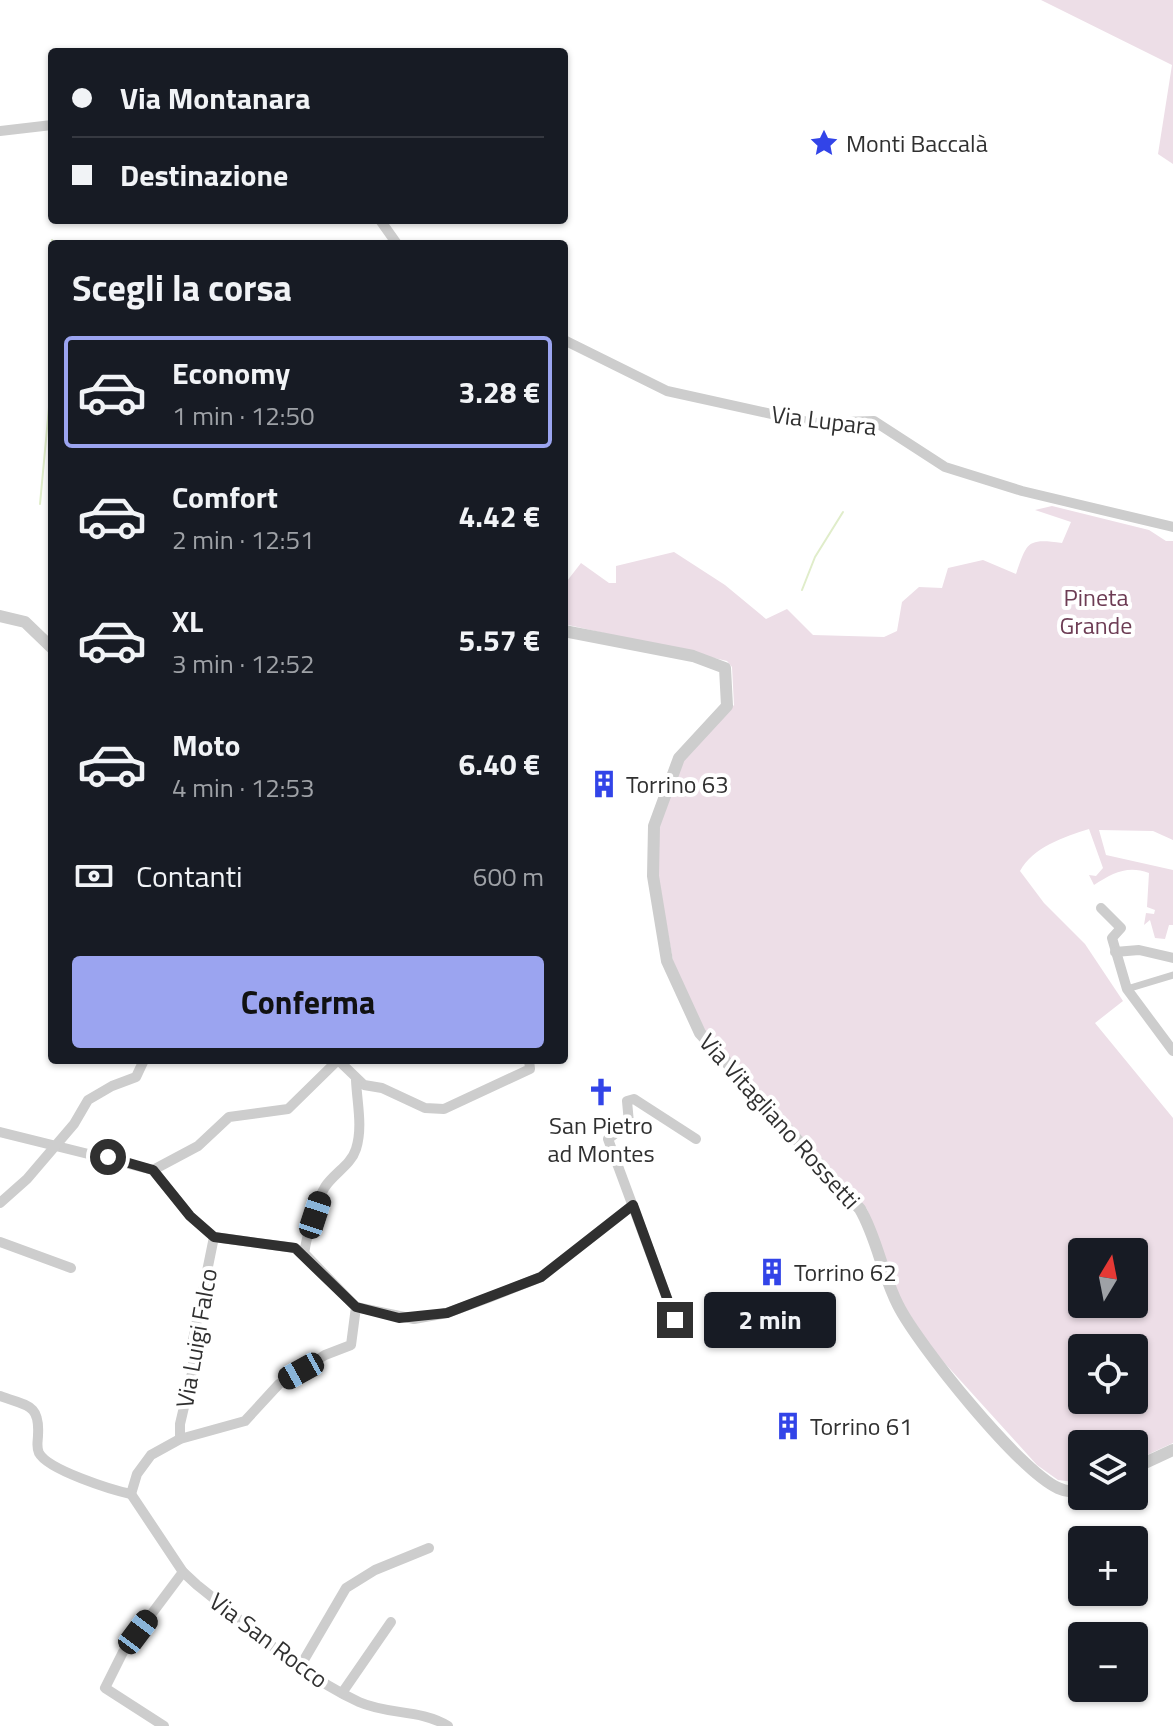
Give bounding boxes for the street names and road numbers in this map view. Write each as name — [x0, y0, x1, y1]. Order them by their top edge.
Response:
street label: Via Lupara — [769, 396, 879, 444]
street label: Via Vitagliano Rossetti — [691, 1025, 869, 1217]
street label: Via Luigi Falco — [166, 1265, 226, 1411]
street label: Via San Rocco — [202, 1583, 336, 1697]

